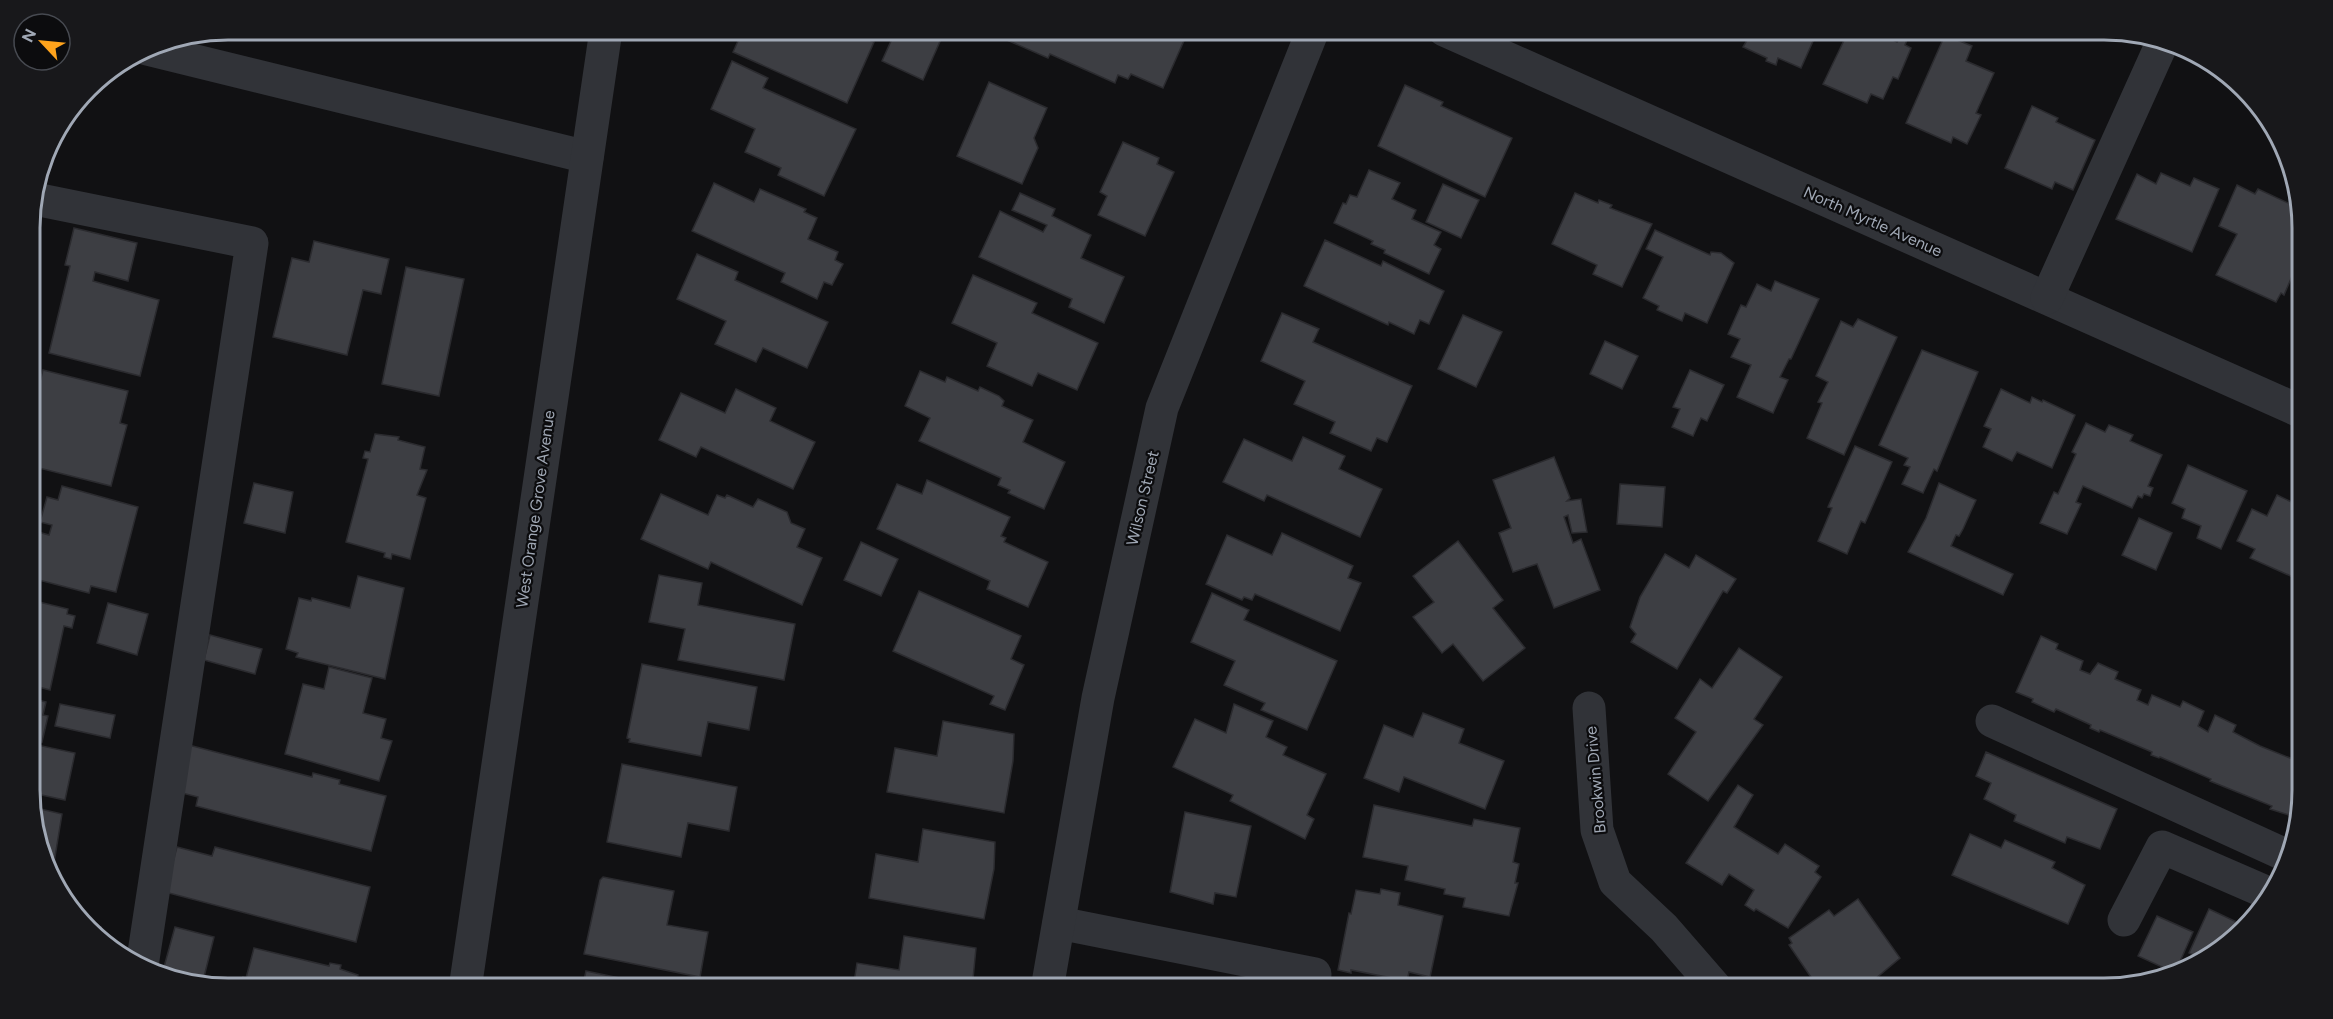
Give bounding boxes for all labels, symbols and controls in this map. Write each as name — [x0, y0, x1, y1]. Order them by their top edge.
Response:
north arrow — [12, 12, 72, 72]
text: N — [18, 26, 40, 45]
street label: North Myrtle Avenue — [1801, 182, 1945, 261]
street label: West Orange Grove Avenue — [512, 409, 559, 609]
street label: Wilson Street — [1122, 449, 1163, 548]
street label: Brookwin Drive — [1581, 725, 1610, 834]

